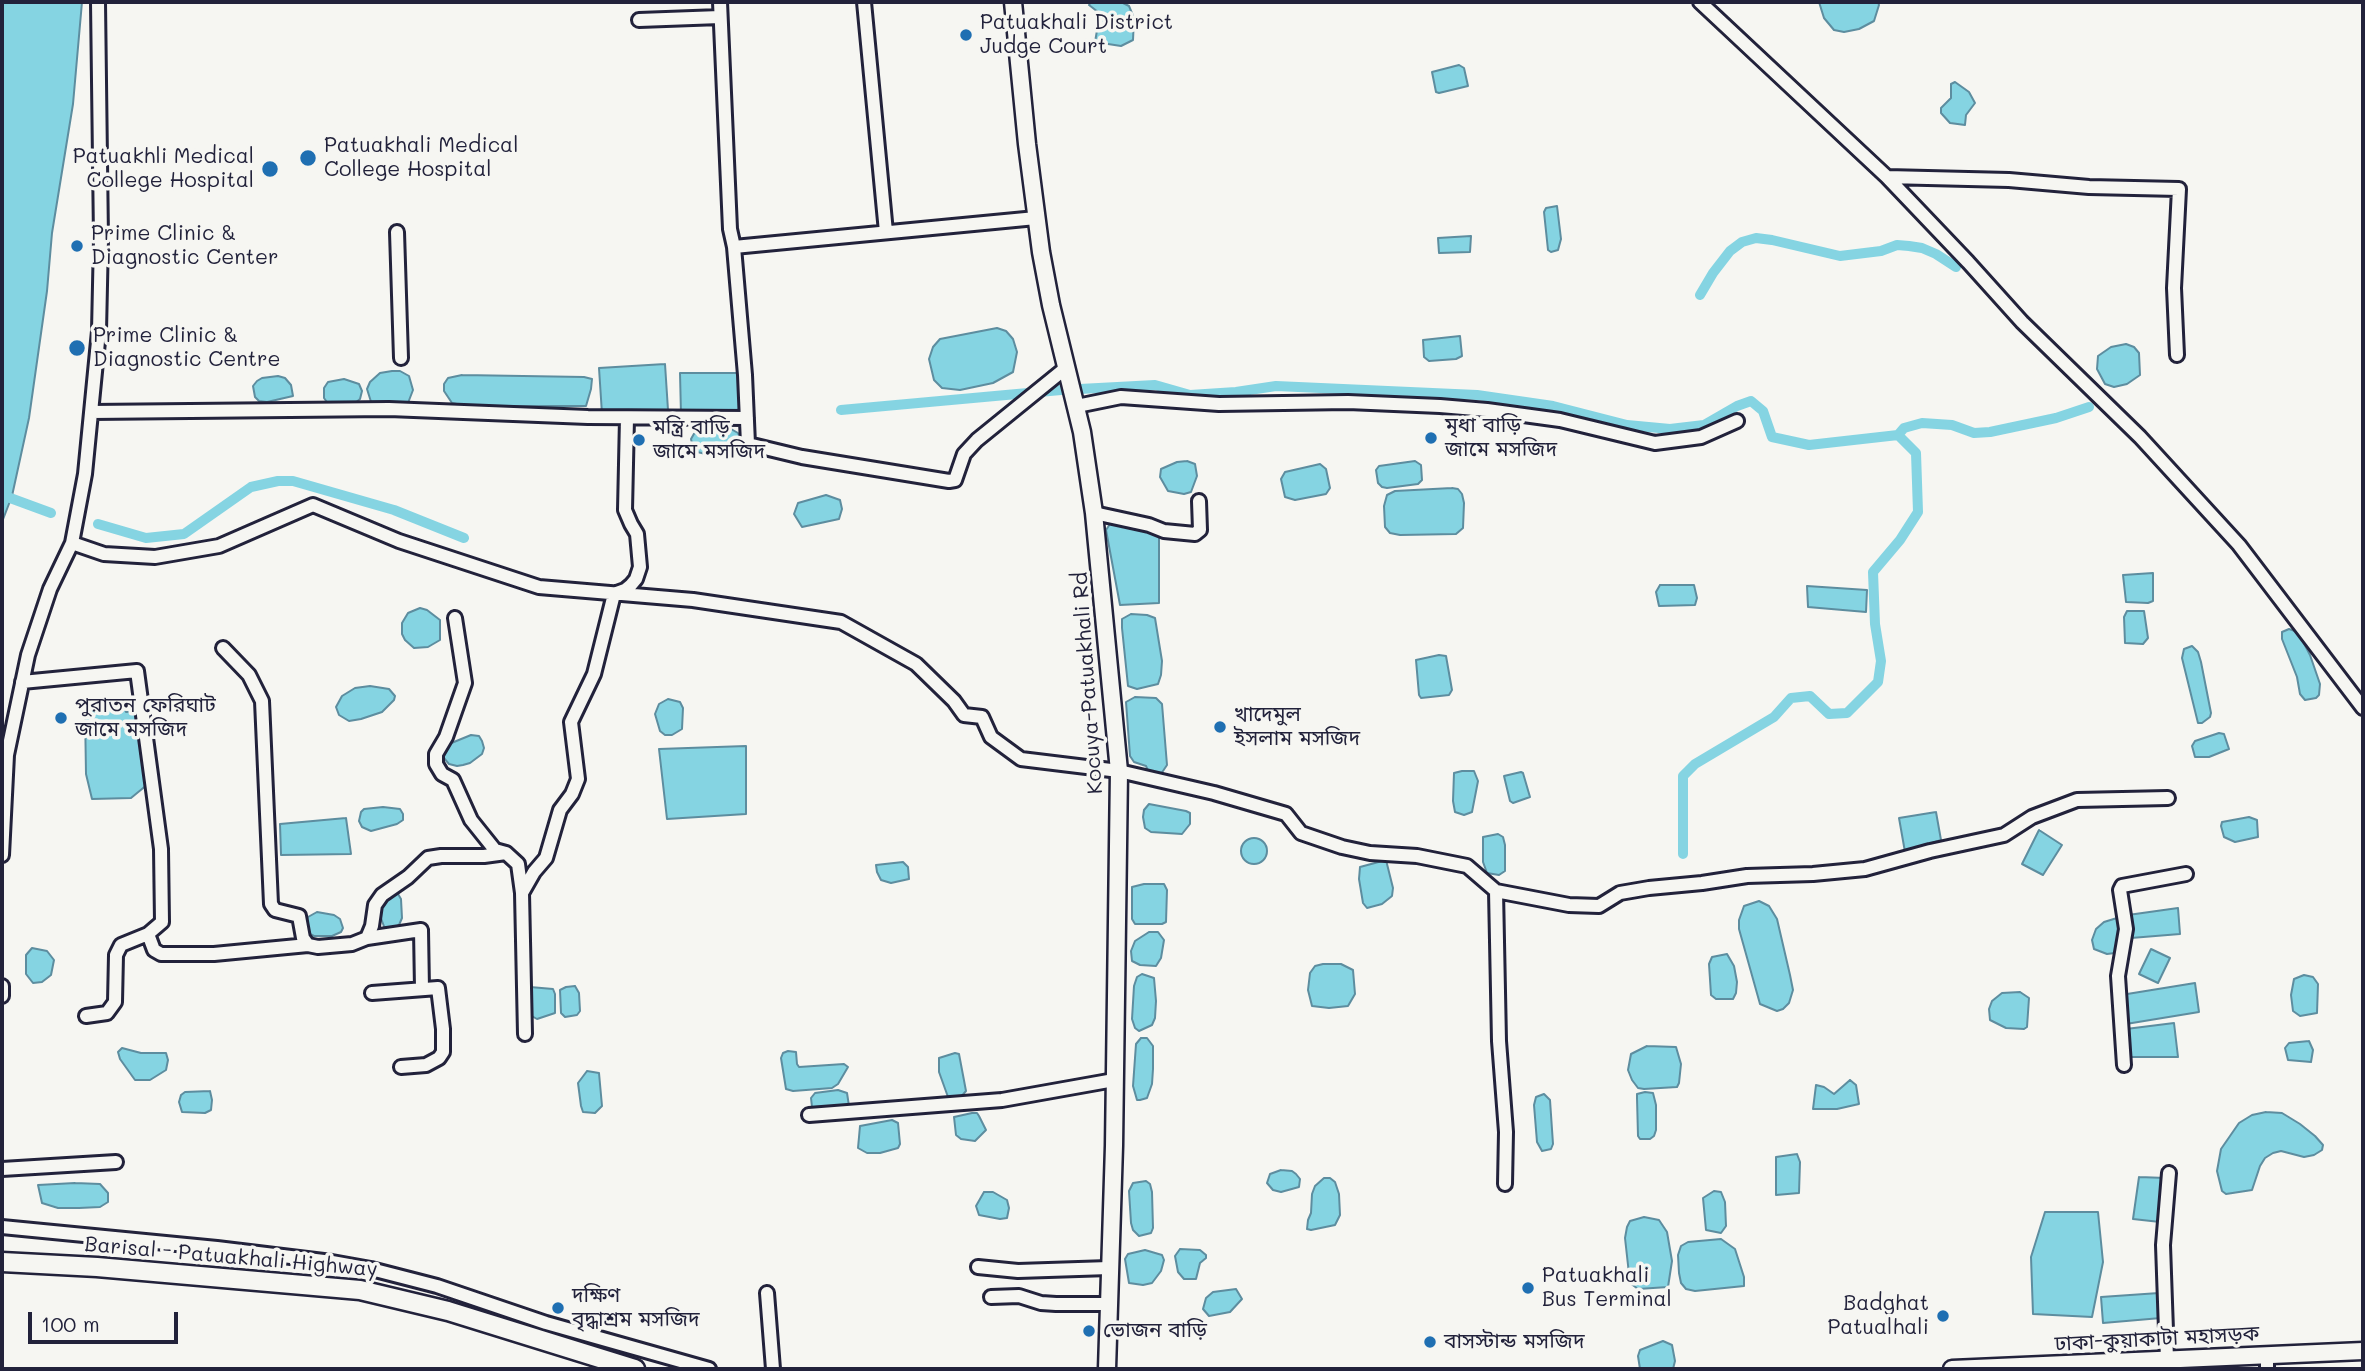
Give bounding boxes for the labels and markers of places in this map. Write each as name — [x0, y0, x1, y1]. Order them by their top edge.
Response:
place label: Patuakhali District Judge Court — [980, 10, 1173, 60]
marker: Patuakhali District Judge Court — [958, 27, 974, 43]
place label: Patuakhali Medical College Hospital — [324, 133, 518, 183]
place label: Patuakhli Medical College Hospital — [73, 144, 254, 194]
marker: Patuakhali Medical College Hospital — [298, 148, 318, 168]
marker: Patuakhli Medical College Hospital — [260, 159, 280, 179]
place label: Prime Clinic & Diagnostic Center — [91, 221, 279, 271]
marker: Prime Clinic & Diagnostic Center — [69, 238, 85, 254]
place label: Prime Clinic & Diagnostic Centre — [93, 323, 281, 373]
marker: Prime Clinic & Diagnostic Centre — [67, 338, 87, 358]
place label: মৃধা বাড়ি জামে মসজিদ — [1445, 413, 1557, 463]
place label: মন্ত্রি বাড়ি জামে মসজিদ — [653, 415, 765, 465]
marker: মৃধা বাড়ি জামে মসজিদ — [1423, 430, 1439, 446]
marker: মন্ত্রি বাড়ি জামে মসজিদ — [631, 432, 647, 448]
place label: পুরাতন ফেরিঘাট জামে মসজিদ — [75, 693, 216, 743]
place label: খাদেমুল ইসলাম মসজিদ — [1234, 702, 1360, 752]
marker: পুরাতন ফেরিঘাট জামে মসজিদ — [53, 710, 69, 726]
marker: খাদেমুল ইসলাম মসজিদ — [1212, 719, 1228, 735]
place label: Patuakhali Bus Terminal — [1542, 1263, 1672, 1313]
marker: Patuakhali Bus Terminal — [1520, 1280, 1536, 1296]
place label: দক্ষিণ বৃদ্ধাশ্রম মসজিদ — [572, 1283, 700, 1333]
place label: Badghat Patualhali — [1827, 1291, 1929, 1341]
marker: দক্ষিণ বৃদ্ধাশ্রম মসজিদ — [550, 1300, 566, 1316]
marker: Badghat Patualhali — [1935, 1308, 1951, 1324]
place label: ভোজন বাড়ি — [1103, 1318, 1207, 1344]
marker: ভোজন বাড়ি — [1081, 1323, 1097, 1339]
place label: বাসস্টান্ড মসজিদ — [1444, 1329, 1584, 1355]
marker: বাসস্টান্ড মসজিদ — [1422, 1334, 1438, 1350]

